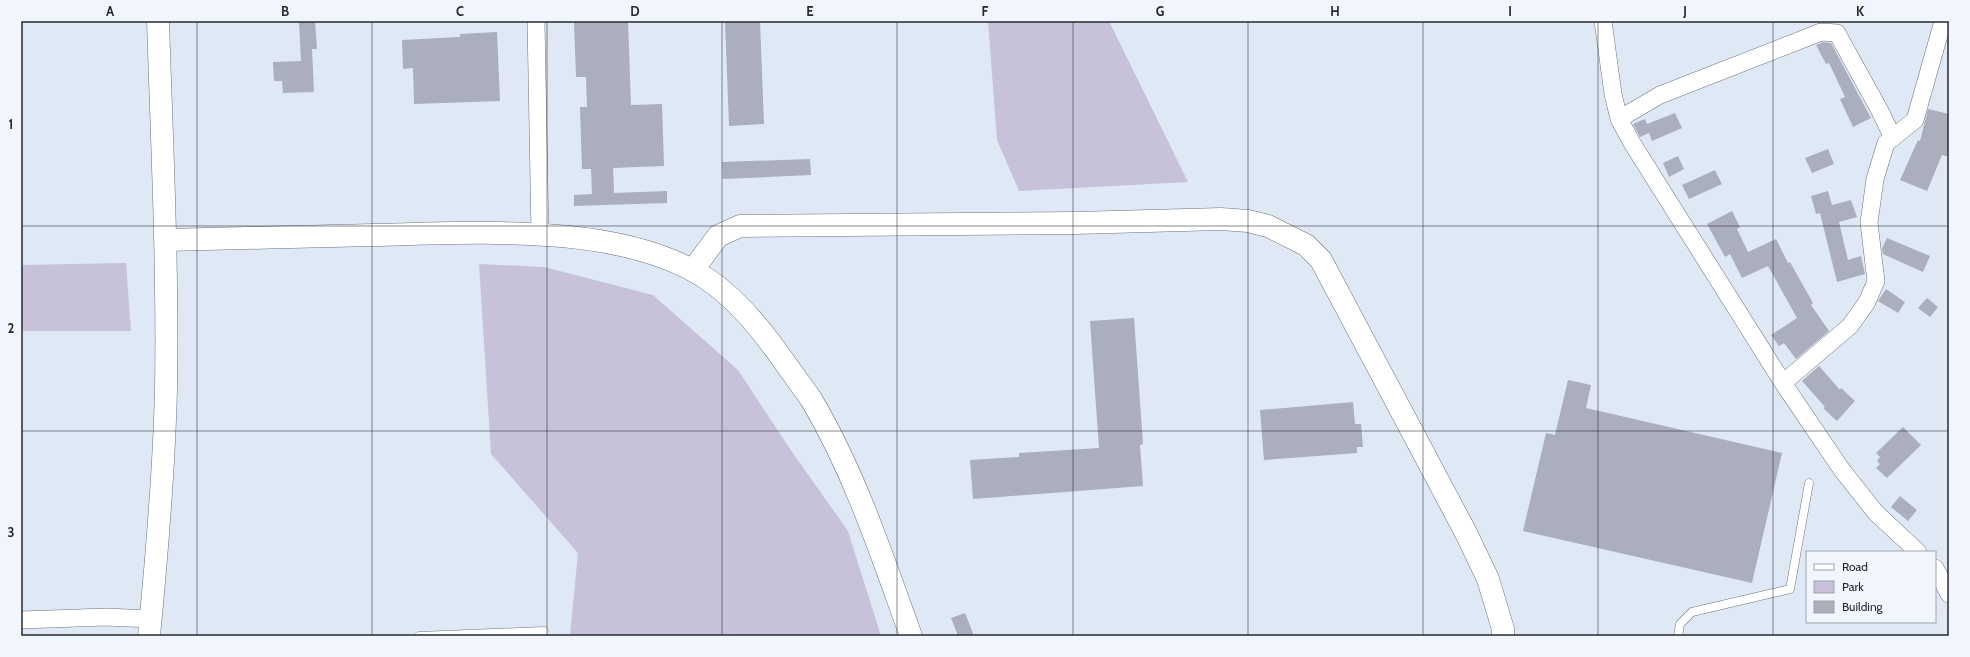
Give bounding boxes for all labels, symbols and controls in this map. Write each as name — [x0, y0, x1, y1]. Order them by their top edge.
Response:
text: A — [106, 3, 115, 19]
text: B — [281, 3, 289, 19]
text: C — [456, 3, 464, 19]
text: D — [630, 3, 640, 19]
text: E — [806, 3, 814, 19]
text: F — [982, 3, 989, 19]
text: G — [1156, 3, 1165, 19]
text: H — [1330, 3, 1340, 19]
text: I — [1508, 3, 1512, 19]
text: J — [1682, 3, 1687, 19]
text: K — [1856, 3, 1865, 19]
text: 1 — [9, 116, 13, 132]
text: 2 — [8, 320, 15, 336]
text: 3 — [7, 524, 15, 540]
legend — [1806, 551, 1936, 623]
text: Road — [1842, 559, 1868, 574]
text: Park — [1842, 579, 1864, 594]
text: Building — [1842, 599, 1884, 614]

